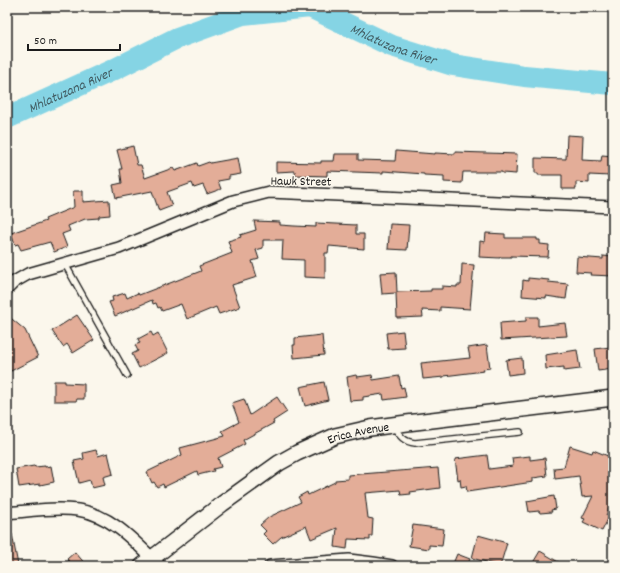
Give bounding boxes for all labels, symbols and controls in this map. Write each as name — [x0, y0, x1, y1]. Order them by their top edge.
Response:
water label: Mhlatuzana River — [347, 20, 440, 72]
scale bar — [28, 26, 120, 52]
text: 50 m — [34, 33, 57, 50]
water label: Mhlatuzana River — [25, 63, 118, 119]
street label: Hawk Street — [270, 172, 332, 193]
street label: Erica Avenue — [325, 418, 391, 450]

